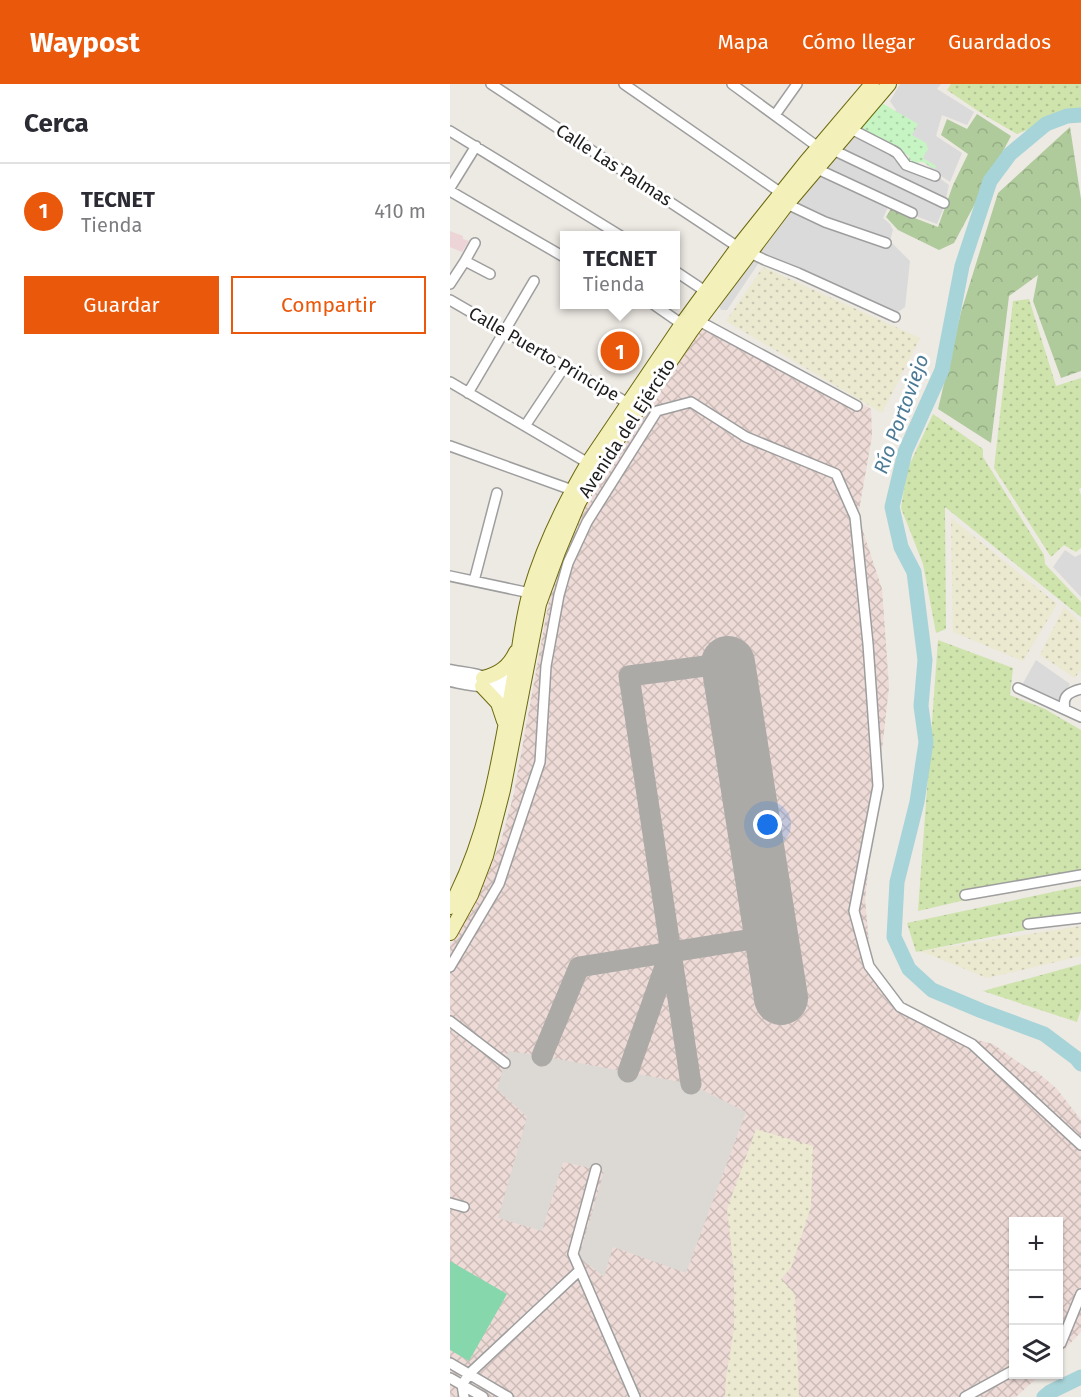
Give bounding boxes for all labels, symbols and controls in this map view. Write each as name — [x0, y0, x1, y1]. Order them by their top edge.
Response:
text: Waypost — [30, 26, 140, 59]
text: Mapa — [717, 29, 769, 55]
text: Cómo llegar — [802, 29, 915, 55]
text: Guardados — [948, 29, 1051, 55]
text: Cerca — [24, 108, 89, 139]
street label: Calle Las Palmas — [552, 119, 676, 211]
text: TECNET — [81, 186, 155, 213]
text: 1 — [39, 199, 48, 223]
text: 410 m — [374, 199, 426, 223]
text: Tienda — [81, 213, 142, 237]
popup — [560, 231, 680, 309]
text: TECNET — [583, 245, 657, 272]
text: Tienda — [583, 272, 645, 296]
button: Guardar — [24, 276, 219, 334]
button: Compartir — [231, 276, 426, 334]
street label: Calle Puerto Principe — [465, 302, 623, 406]
pin: 1 — [600, 328, 640, 374]
water label: Río Portoviejo — [868, 351, 934, 477]
street label: Avenida del Ejército — [574, 354, 680, 502]
your location — [753, 810, 782, 839]
map controls — [1009, 1217, 1063, 1379]
button: + — [1009, 1217, 1063, 1271]
button: − — [1009, 1271, 1063, 1325]
button: layers — [1009, 1325, 1063, 1379]

